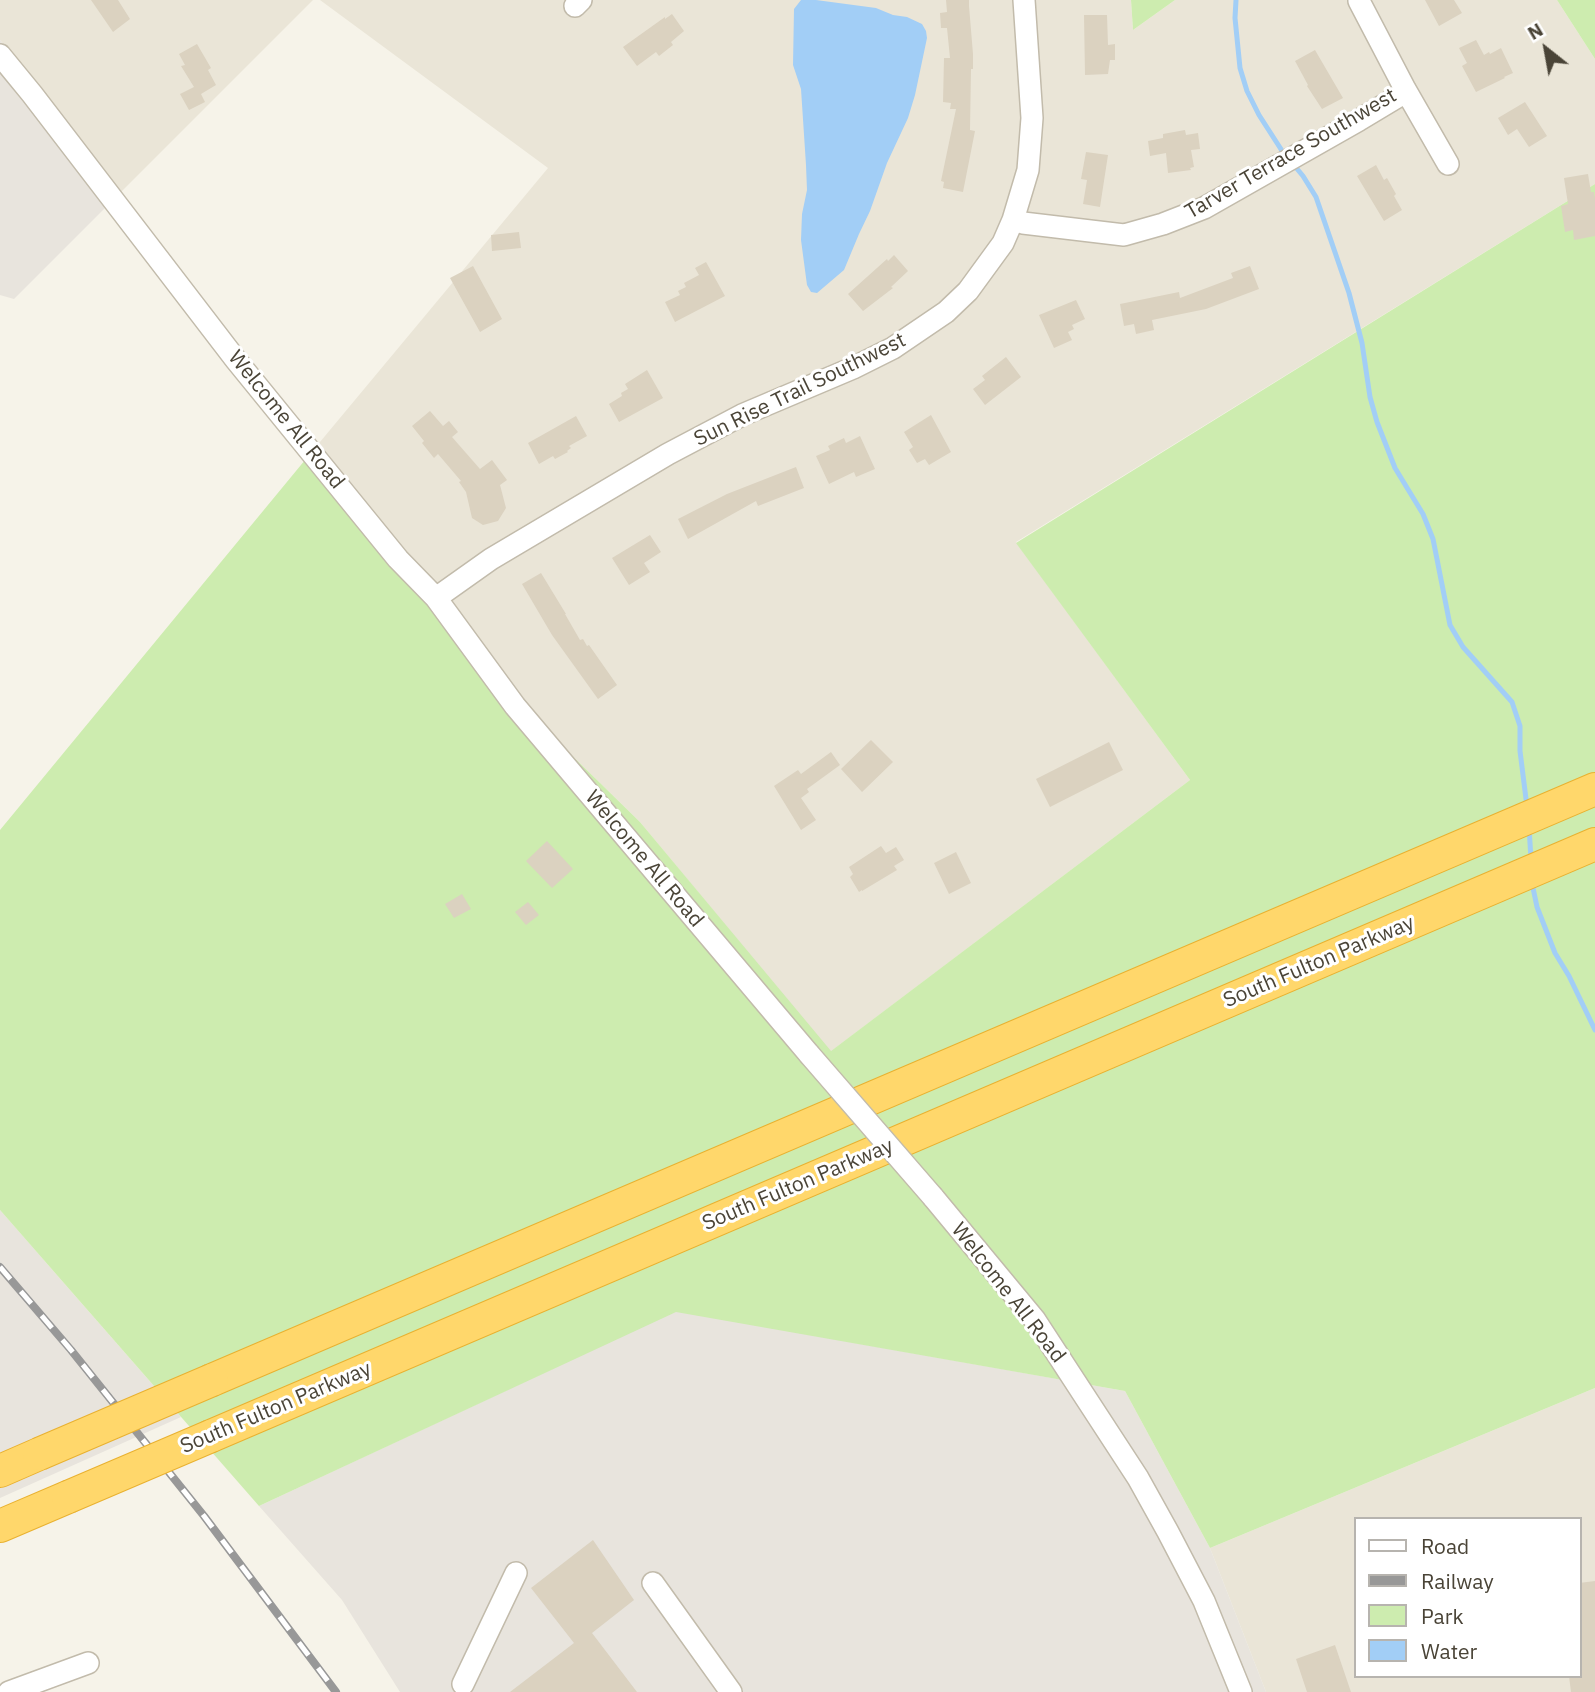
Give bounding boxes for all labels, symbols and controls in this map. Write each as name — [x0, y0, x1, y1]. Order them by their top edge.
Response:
north arrow — [1511, 14, 1581, 84]
text: N — [1523, 17, 1547, 45]
street label: Tarver Terrace Southwest — [1181, 83, 1401, 225]
street label: Sun Rise Trail Southwest — [690, 328, 910, 452]
street label: Welcome All Road — [223, 346, 349, 494]
street label: Welcome All Road — [579, 786, 709, 932]
street label: South Fulton Parkway — [1220, 910, 1418, 1014]
street label: South Fulton Parkway — [699, 1133, 897, 1237]
street label: Welcome All Road — [946, 1218, 1070, 1368]
street label: South Fulton Parkway — [177, 1356, 375, 1460]
legend — [1354, 1517, 1581, 1678]
text: Road — [1421, 1532, 1469, 1560]
text: Railway — [1421, 1567, 1494, 1595]
text: Park — [1421, 1602, 1464, 1630]
text: Water — [1421, 1637, 1477, 1665]

